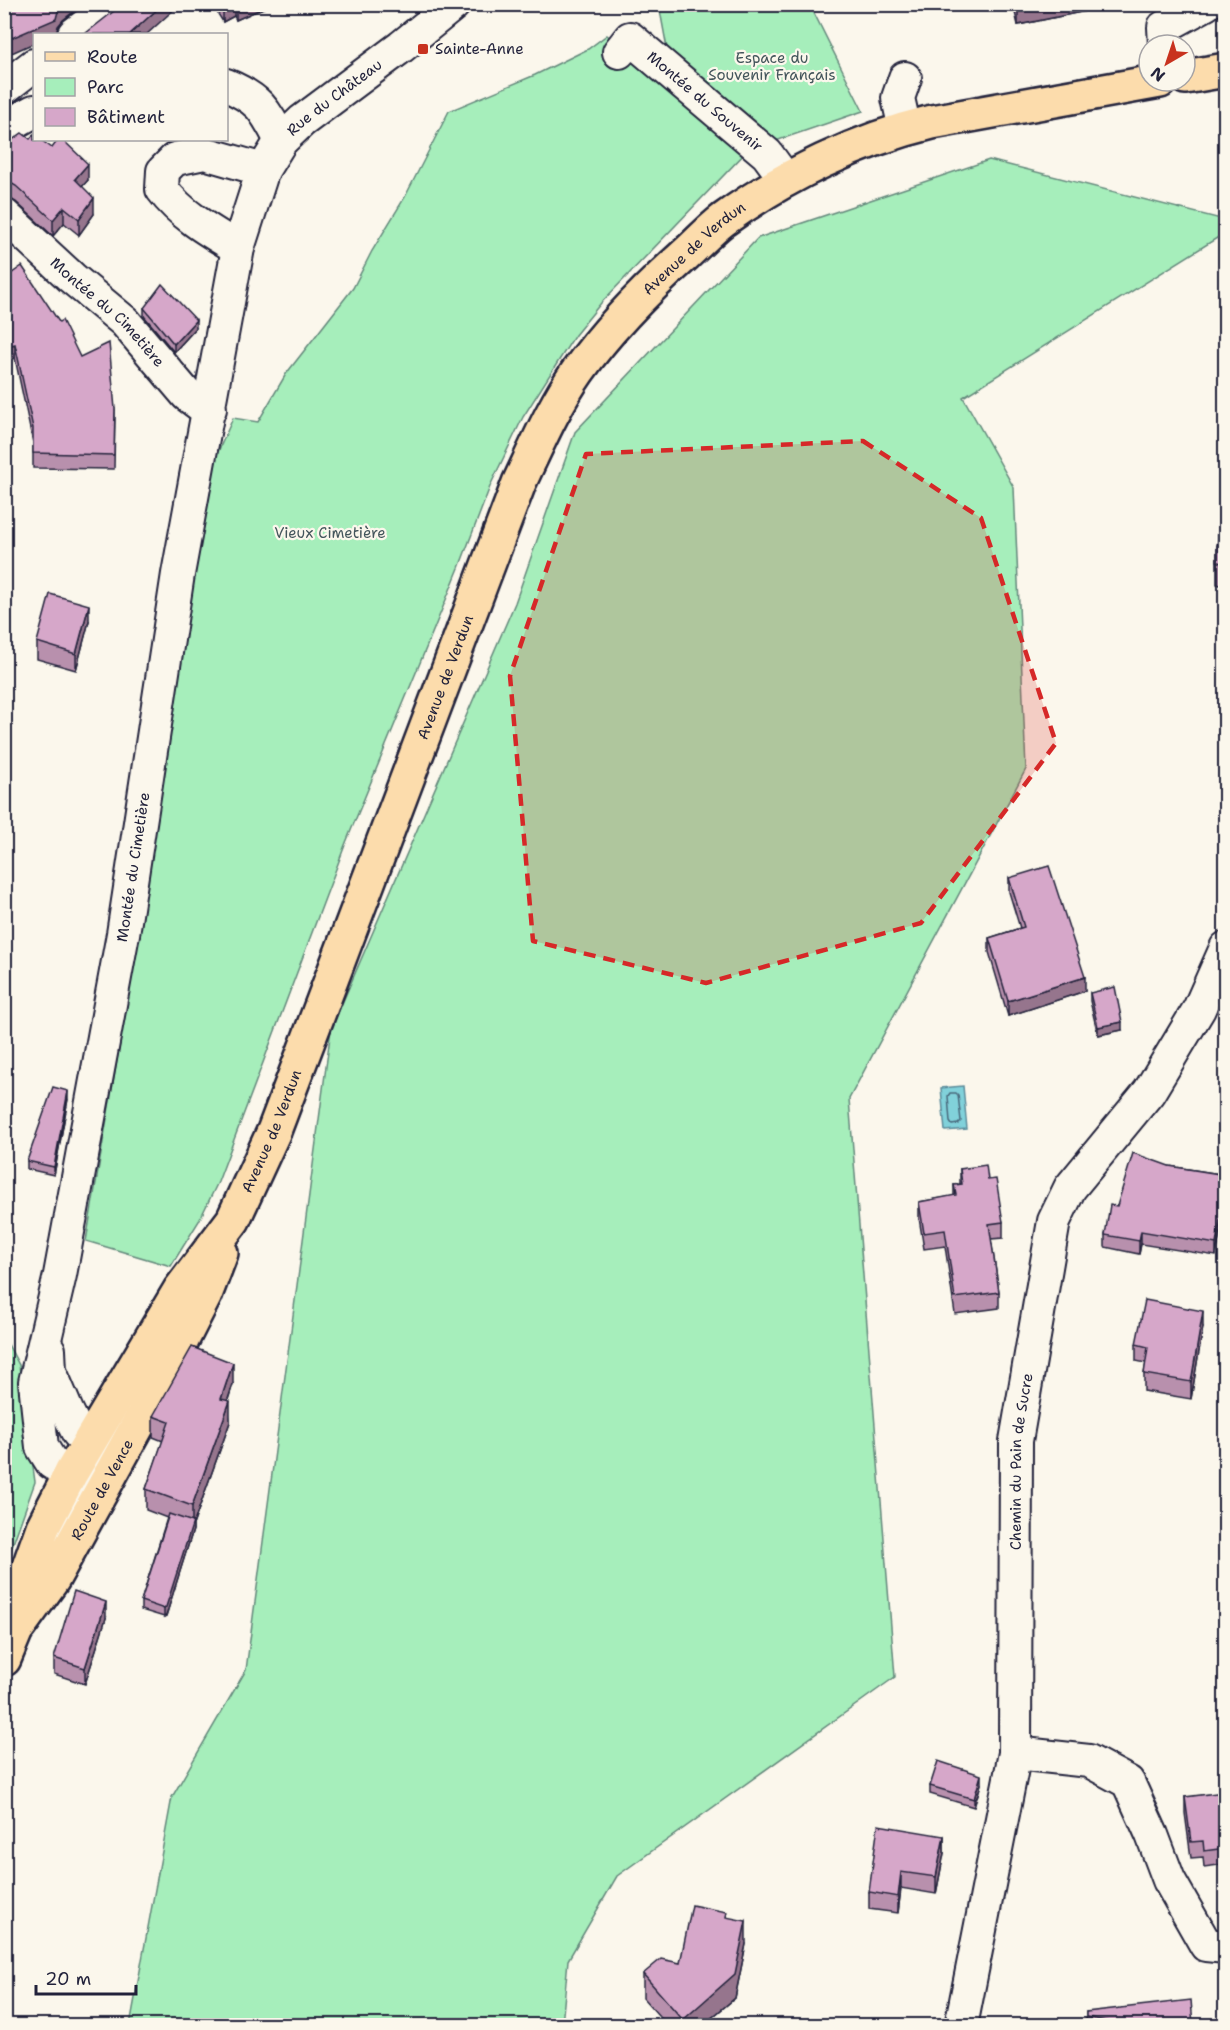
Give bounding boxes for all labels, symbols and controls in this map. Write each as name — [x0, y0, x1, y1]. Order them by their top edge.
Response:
legend — [33, 33, 228, 141]
north arrow — [1137, 33, 1197, 93]
place label: Sainte-Anne — [435, 39, 524, 59]
marker: Sainte-Anne — [416, 42, 430, 56]
text: Route — [87, 45, 138, 69]
street label: Montée du Souvenir — [643, 47, 767, 156]
park label: Espace du Souvenir Français — [708, 48, 836, 85]
street label: Rue du Château — [282, 55, 386, 140]
text: N — [1146, 62, 1169, 86]
text: Parc — [87, 75, 124, 99]
text: Bâtiment — [87, 105, 165, 129]
street label: Avenue de Verdun — [638, 197, 750, 300]
street label: Montée du Cimetière — [46, 253, 169, 371]
park label: Vieux Cimetière — [274, 523, 386, 543]
street label: Avenue de Verdun — [413, 612, 478, 743]
street label: Montée du Cimetière — [112, 791, 155, 944]
street label: Avenue de Verdun — [237, 1067, 306, 1196]
street label: Chemin du Pain de Sucre — [1006, 1372, 1038, 1550]
street label: Route de Vence — [66, 1435, 138, 1544]
scale bar — [36, 1958, 136, 1996]
text: 20 m — [45, 1967, 91, 1991]

